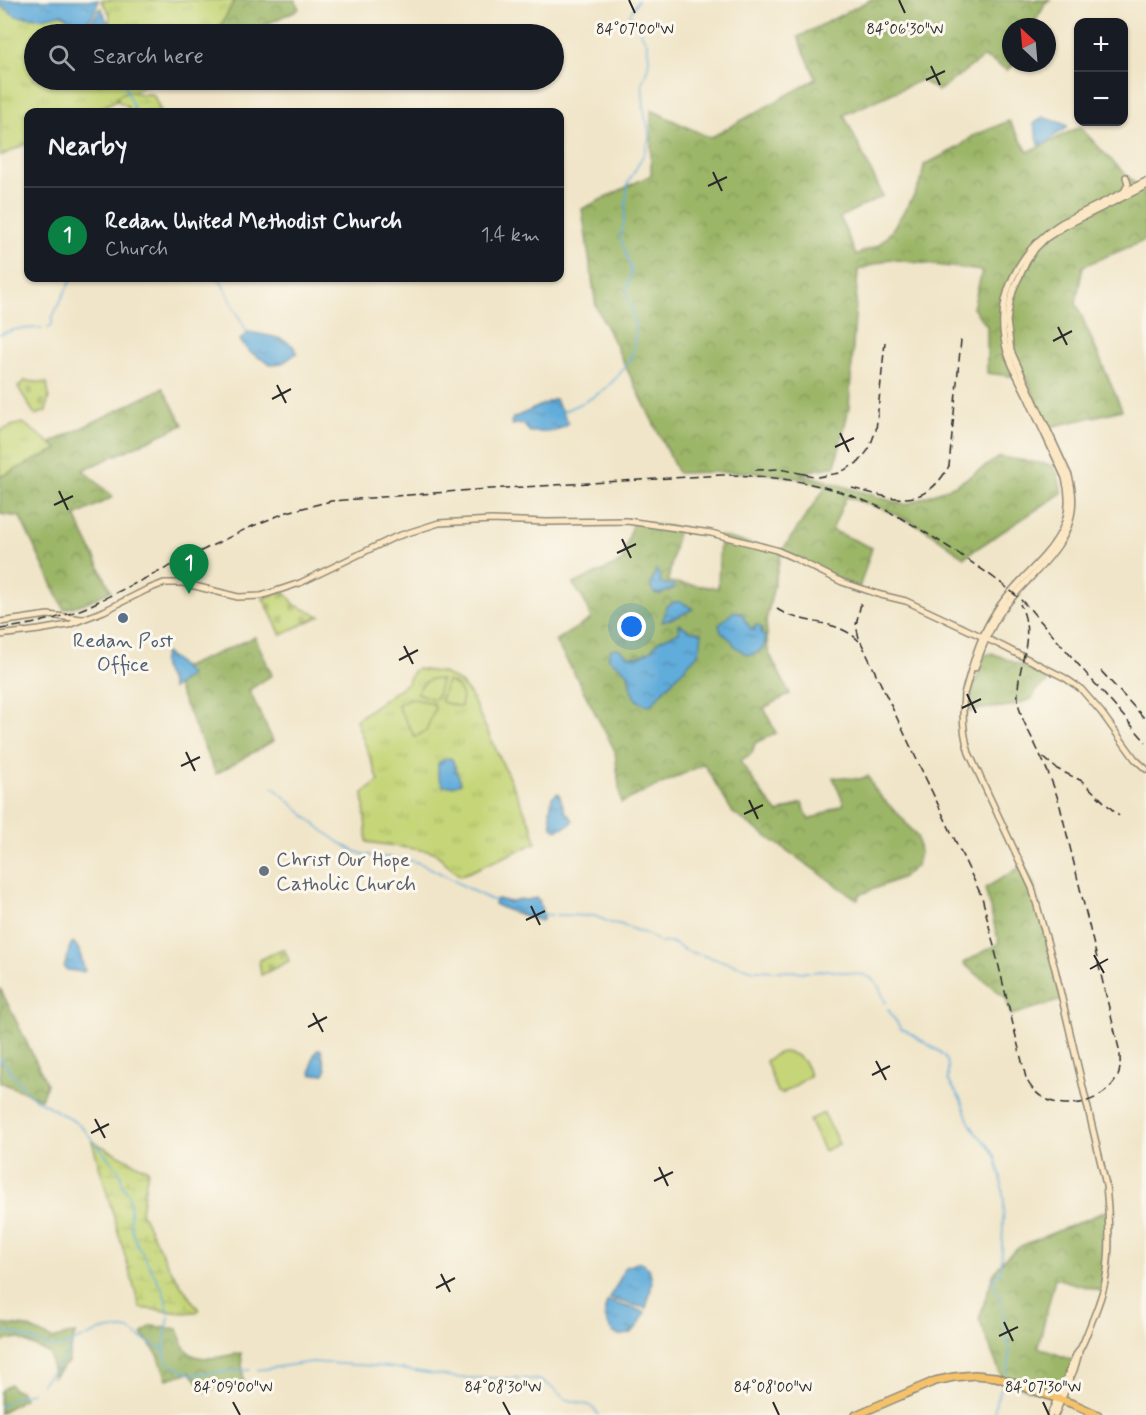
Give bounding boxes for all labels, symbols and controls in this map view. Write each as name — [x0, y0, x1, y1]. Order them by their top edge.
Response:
north arrow — [1002, 18, 1056, 72]
map controls — [1074, 18, 1128, 126]
button: + — [1074, 18, 1128, 72]
text: 84°07'00"W — [596, 20, 674, 40]
text: 84°06'30"W — [867, 20, 943, 40]
search box — [24, 24, 564, 90]
icon: search — [45, 41, 78, 74]
text: Search here — [93, 43, 204, 71]
button: − — [1074, 72, 1128, 126]
text: Nearby — [48, 130, 127, 164]
text: Redan United Methodist Church — [105, 208, 402, 236]
text: 1 — [63, 222, 72, 249]
text: 1.4 km — [481, 222, 540, 249]
text: Church — [105, 236, 168, 263]
pin: 1 — [170, 544, 208, 594]
marker: Redan Post Office — [116, 611, 130, 625]
your location — [617, 612, 646, 641]
place label: Redan Post Office — [73, 627, 174, 679]
place label: Christ Our Hope Catholic Church — [276, 846, 416, 898]
marker: Christ Our Hope Catholic Church — [257, 864, 271, 878]
text: 84°09'00"W — [193, 1378, 273, 1398]
text: 84°08'30"W — [465, 1378, 541, 1398]
text: 84°08'00"W — [734, 1378, 812, 1398]
text: 84°07'30"W — [1005, 1378, 1081, 1398]

